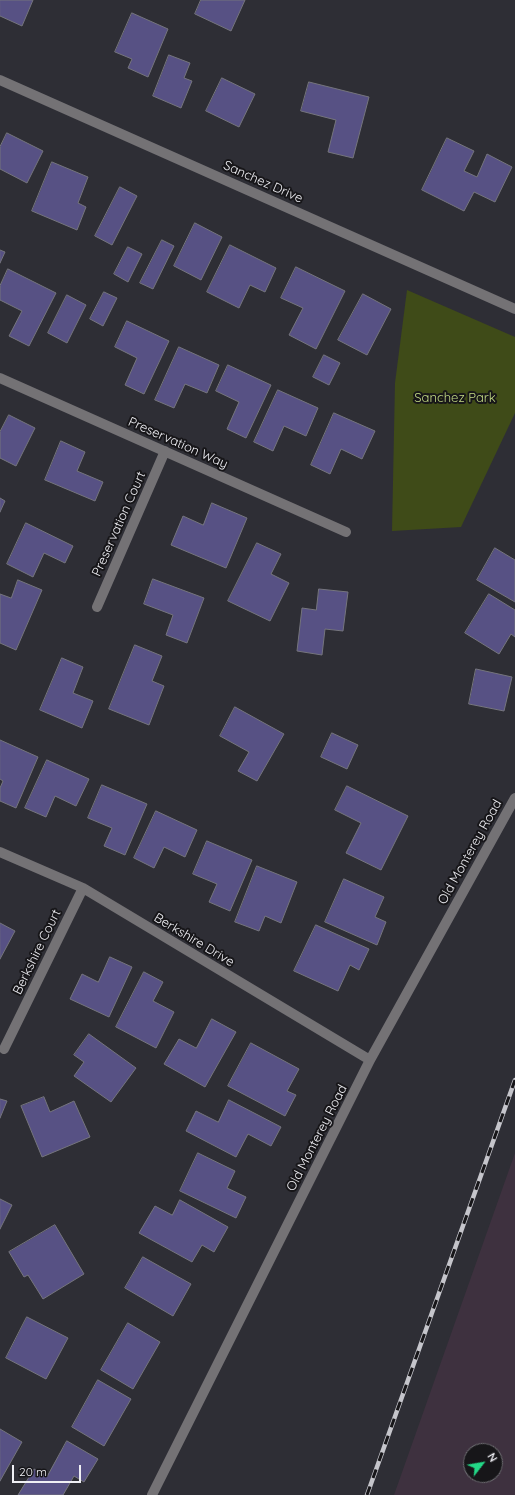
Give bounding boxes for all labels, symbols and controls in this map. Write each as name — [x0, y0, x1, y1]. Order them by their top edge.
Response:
street label: Sanchez Drive — [221, 158, 305, 206]
park label: Sanchez Park — [414, 390, 496, 406]
street label: Preservation Way — [126, 414, 230, 472]
street label: Preservation Court — [89, 469, 149, 579]
street label: Old Monterey Road — [435, 797, 505, 907]
street label: Berkshire Court — [10, 907, 64, 997]
street label: Berkshire Drive — [151, 910, 237, 970]
street label: Old Monterey Road — [283, 1082, 351, 1194]
north arrow — [463, 1443, 503, 1483]
text: N — [484, 1450, 501, 1464]
scale bar — [14, 1457, 83, 1483]
text: 20 m — [19, 1464, 47, 1479]

